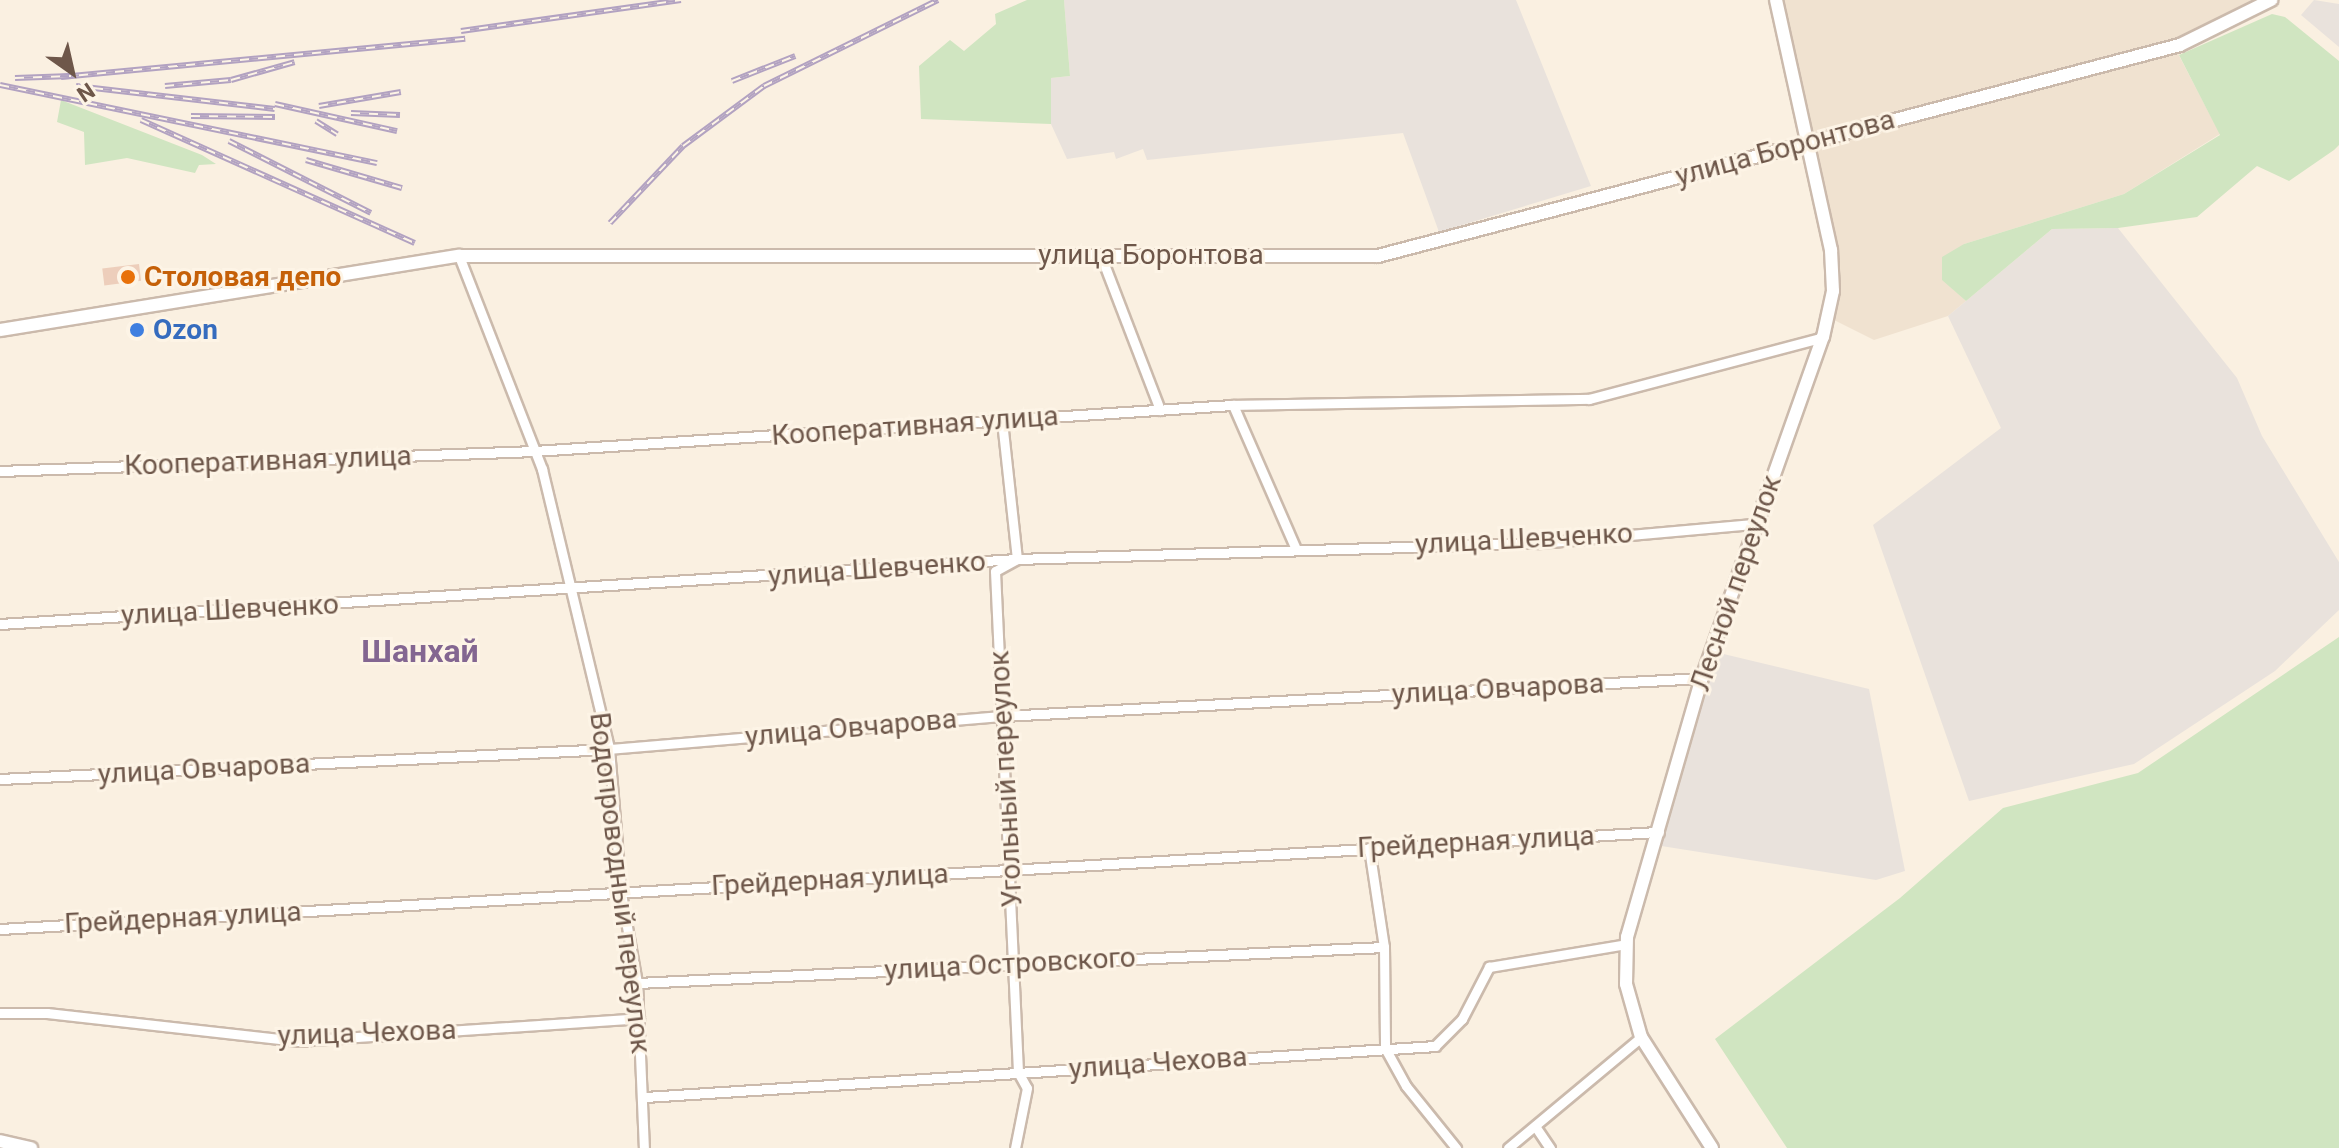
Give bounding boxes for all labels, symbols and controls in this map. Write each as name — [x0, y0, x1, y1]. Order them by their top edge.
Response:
north arrow — [32, 32, 112, 112]
text: N — [72, 78, 99, 107]
street label: улица Боронтова — [1672, 103, 1898, 193]
street label: улица Боронтова — [1038, 238, 1264, 272]
place label: Столовая депо — [144, 260, 341, 294]
marker: Столовая депо — [119, 268, 137, 286]
place label: Ozon — [153, 313, 218, 347]
marker: Ozon — [128, 321, 146, 339]
street label: Кооперативная улица — [770, 399, 1060, 453]
street label: Кооперативная улица — [124, 439, 412, 483]
street label: Лесной переулок — [1683, 471, 1789, 695]
street label: улица Шевченко — [1414, 517, 1634, 561]
street label: улица Шевченко — [767, 545, 987, 593]
street label: улица Шевченко — [120, 588, 340, 632]
district label: Шанхай — [361, 632, 479, 670]
street label: Угольный переулок — [982, 650, 1030, 908]
street label: улица Овчарова — [1391, 667, 1605, 711]
street label: улица Овчарова — [744, 702, 958, 754]
street label: Водопроводный переулок — [582, 711, 658, 1055]
street label: улица Овчарова — [97, 747, 311, 791]
street label: Грейдерная улица — [1357, 819, 1595, 865]
street label: Грейдерная улица — [711, 857, 949, 903]
street label: Грейдерная улица — [64, 895, 302, 941]
street label: улица Островского — [883, 941, 1137, 987]
street label: улица Чехова — [277, 1013, 457, 1053]
street label: улица Чехова — [1068, 1040, 1248, 1086]

